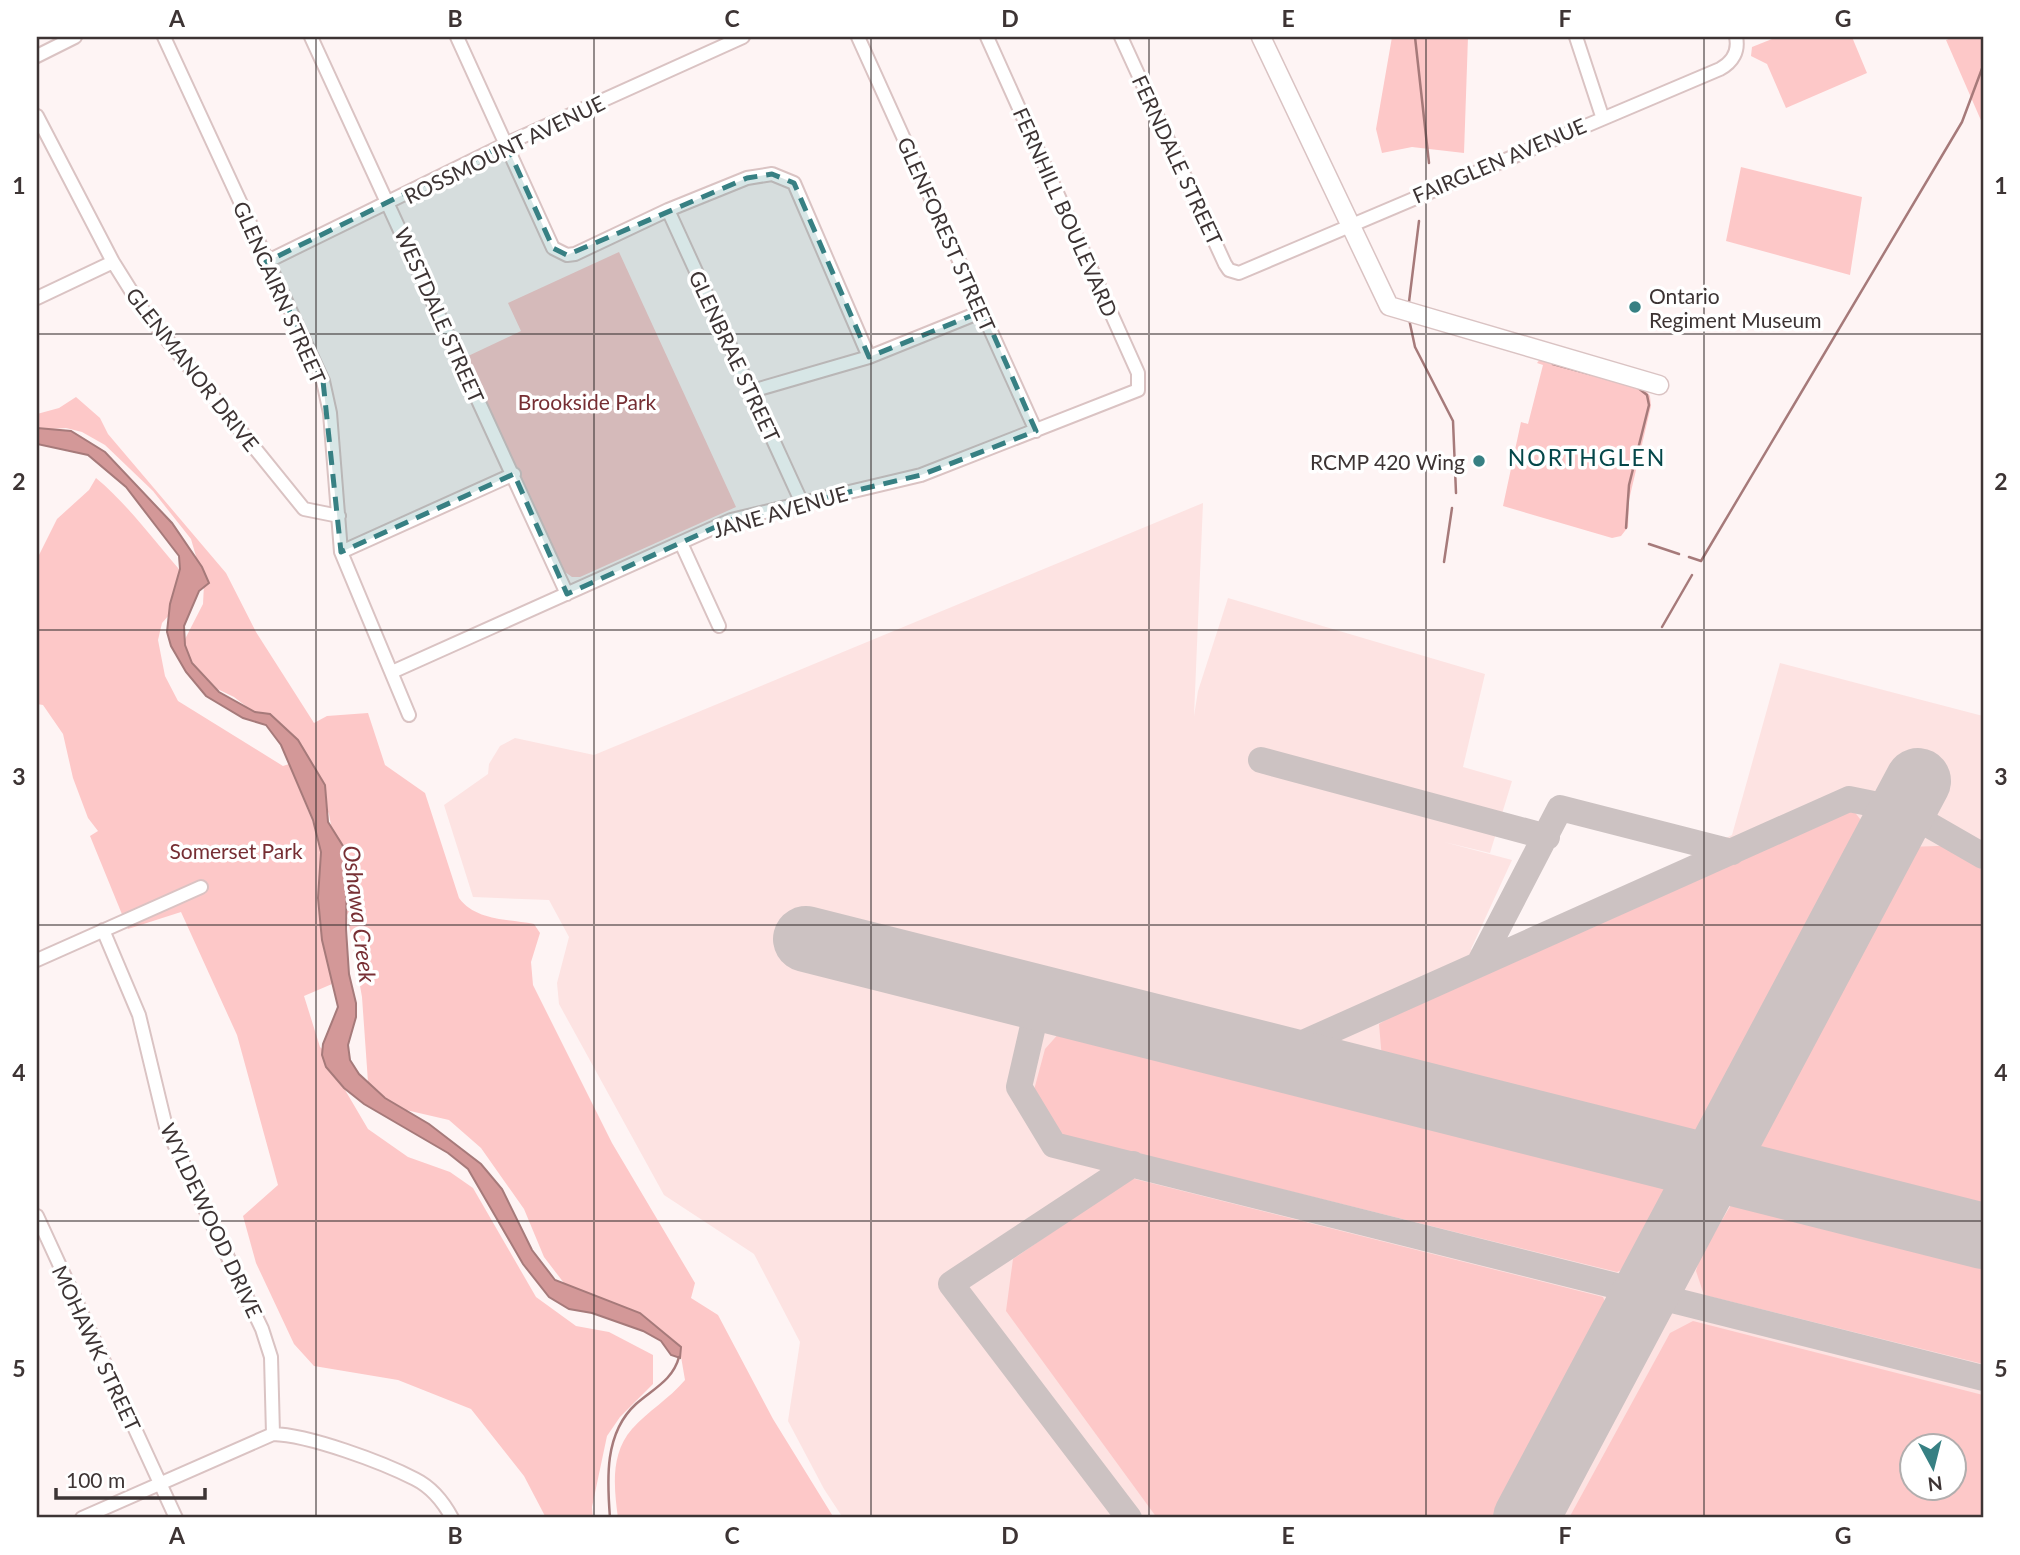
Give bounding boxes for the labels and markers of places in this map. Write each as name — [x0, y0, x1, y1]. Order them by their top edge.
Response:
place label: Ontario Regiment Museum — [1649, 283, 1822, 332]
marker: Ontario Regiment Museum — [1627, 299, 1643, 315]
place label: RCMP 420 Wing — [1310, 449, 1465, 474]
marker: RCMP 420 Wing — [1471, 453, 1487, 469]

